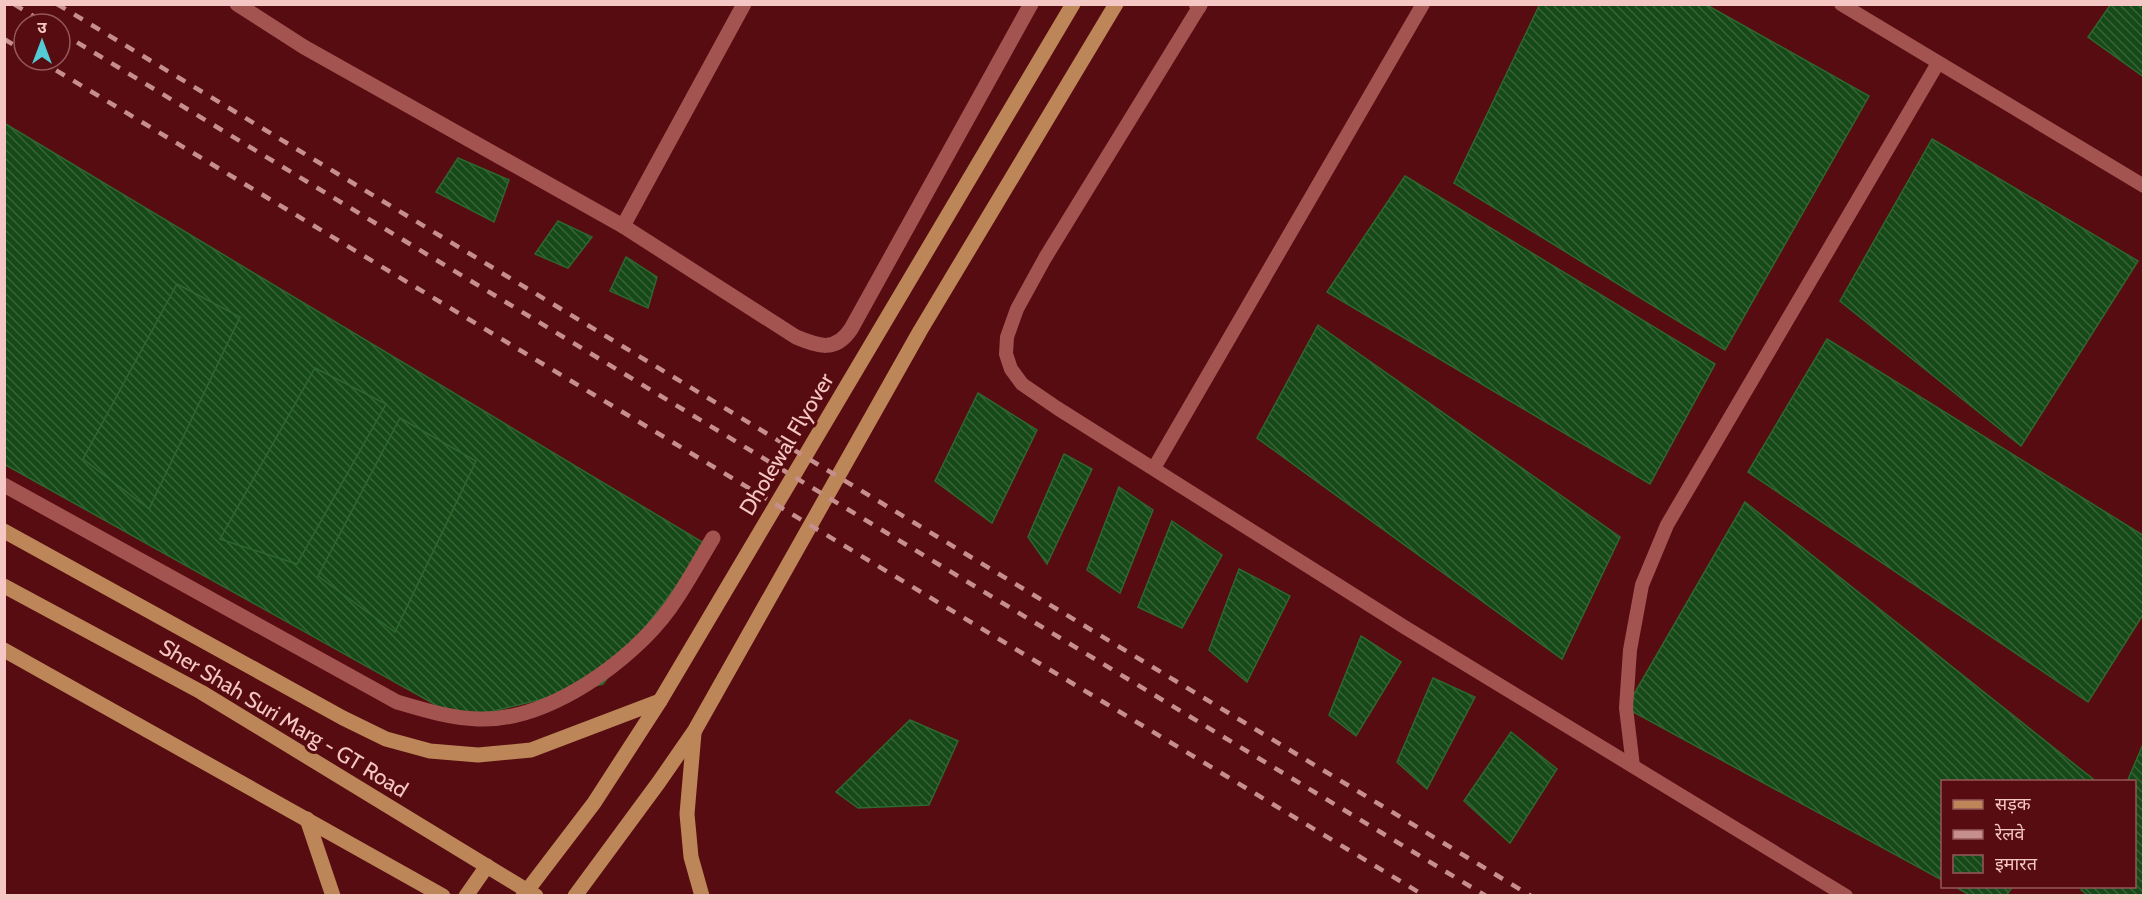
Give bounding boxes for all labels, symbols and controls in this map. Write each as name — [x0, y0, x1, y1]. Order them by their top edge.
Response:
north arrow — [12, 12, 72, 72]
text: उ — [37, 18, 47, 37]
street label: Dholewal Flyover — [733, 368, 839, 520]
street label: Sher Shah Suri Marg - GT Road — [155, 633, 413, 803]
legend — [1941, 780, 2136, 888]
text: सड़क — [1995, 793, 2032, 815]
text: रेलवे — [1994, 823, 2026, 845]
text: इमारत — [1995, 853, 2038, 875]

